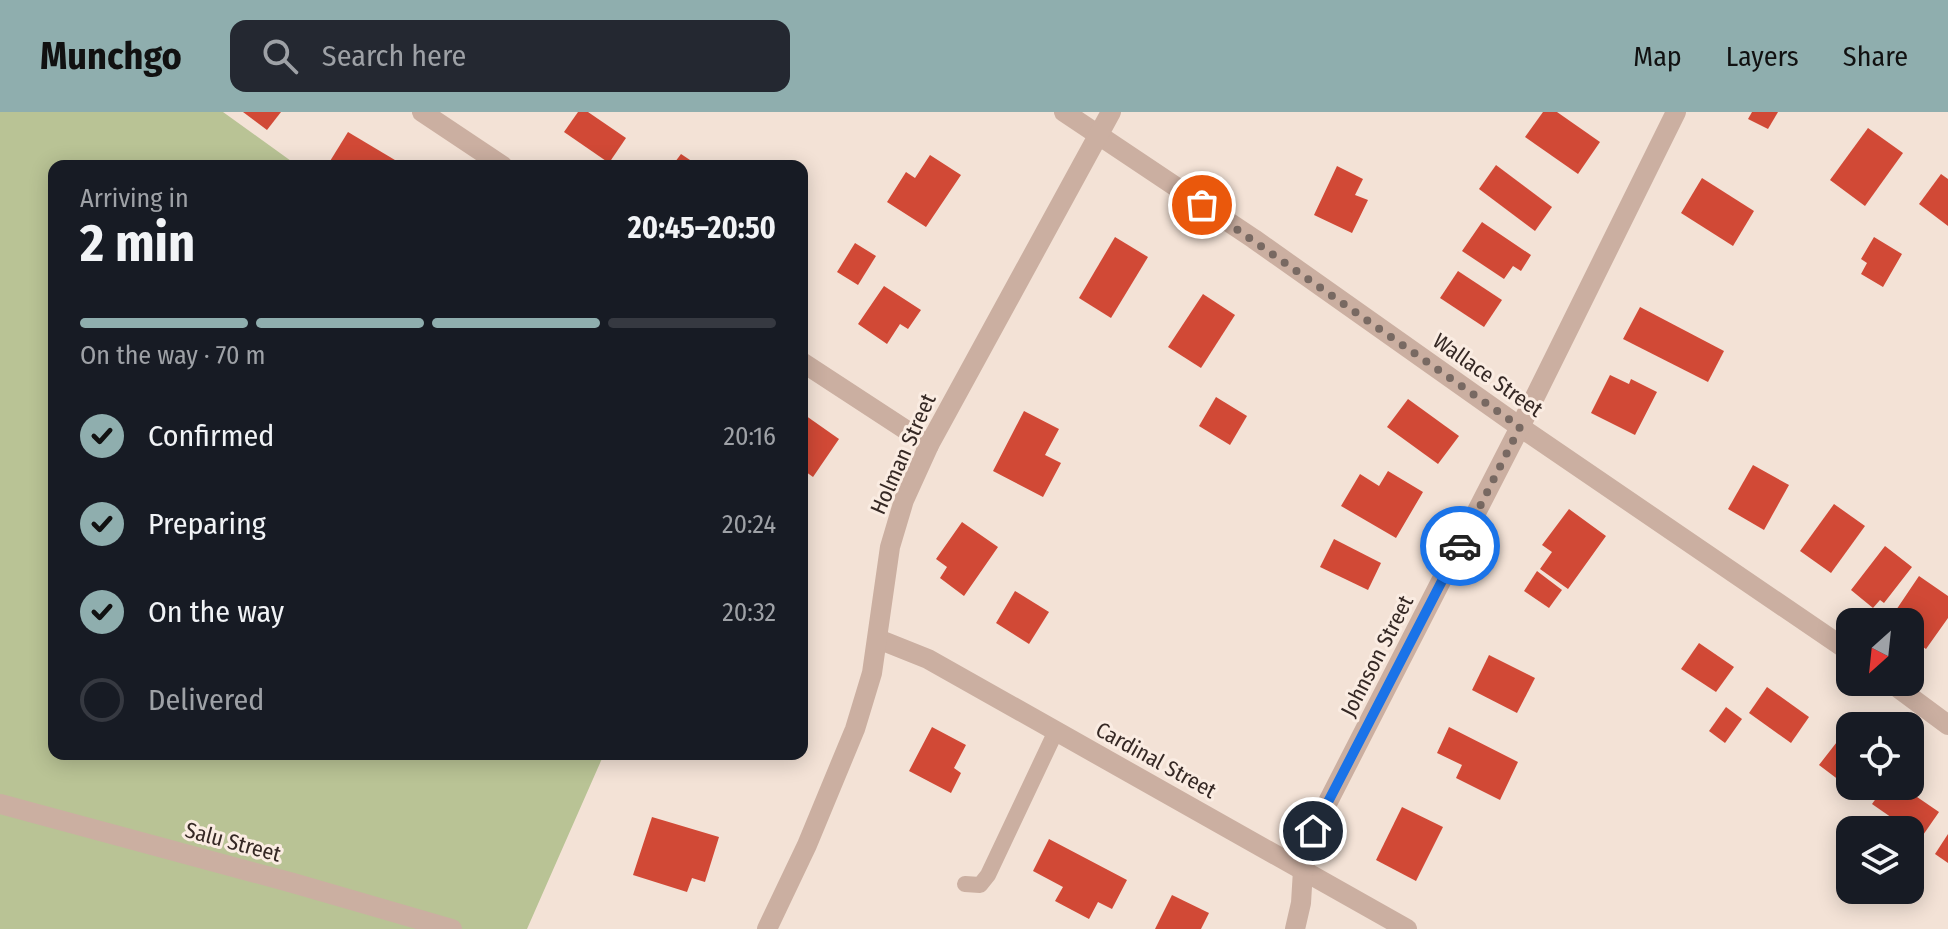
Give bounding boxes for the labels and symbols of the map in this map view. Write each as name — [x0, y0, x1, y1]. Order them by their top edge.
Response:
pin — [1168, 171, 1236, 239]
street label: Wallace Street — [1428, 327, 1549, 423]
street label: Holman Street — [864, 389, 942, 519]
courier — [1420, 506, 1500, 586]
street label: Johnson Street — [1335, 590, 1419, 721]
north arrow — [1836, 608, 1924, 696]
street label: Cardinal Street — [1091, 716, 1222, 805]
pin — [1279, 797, 1347, 865]
street label: Salu Street — [182, 816, 285, 868]

